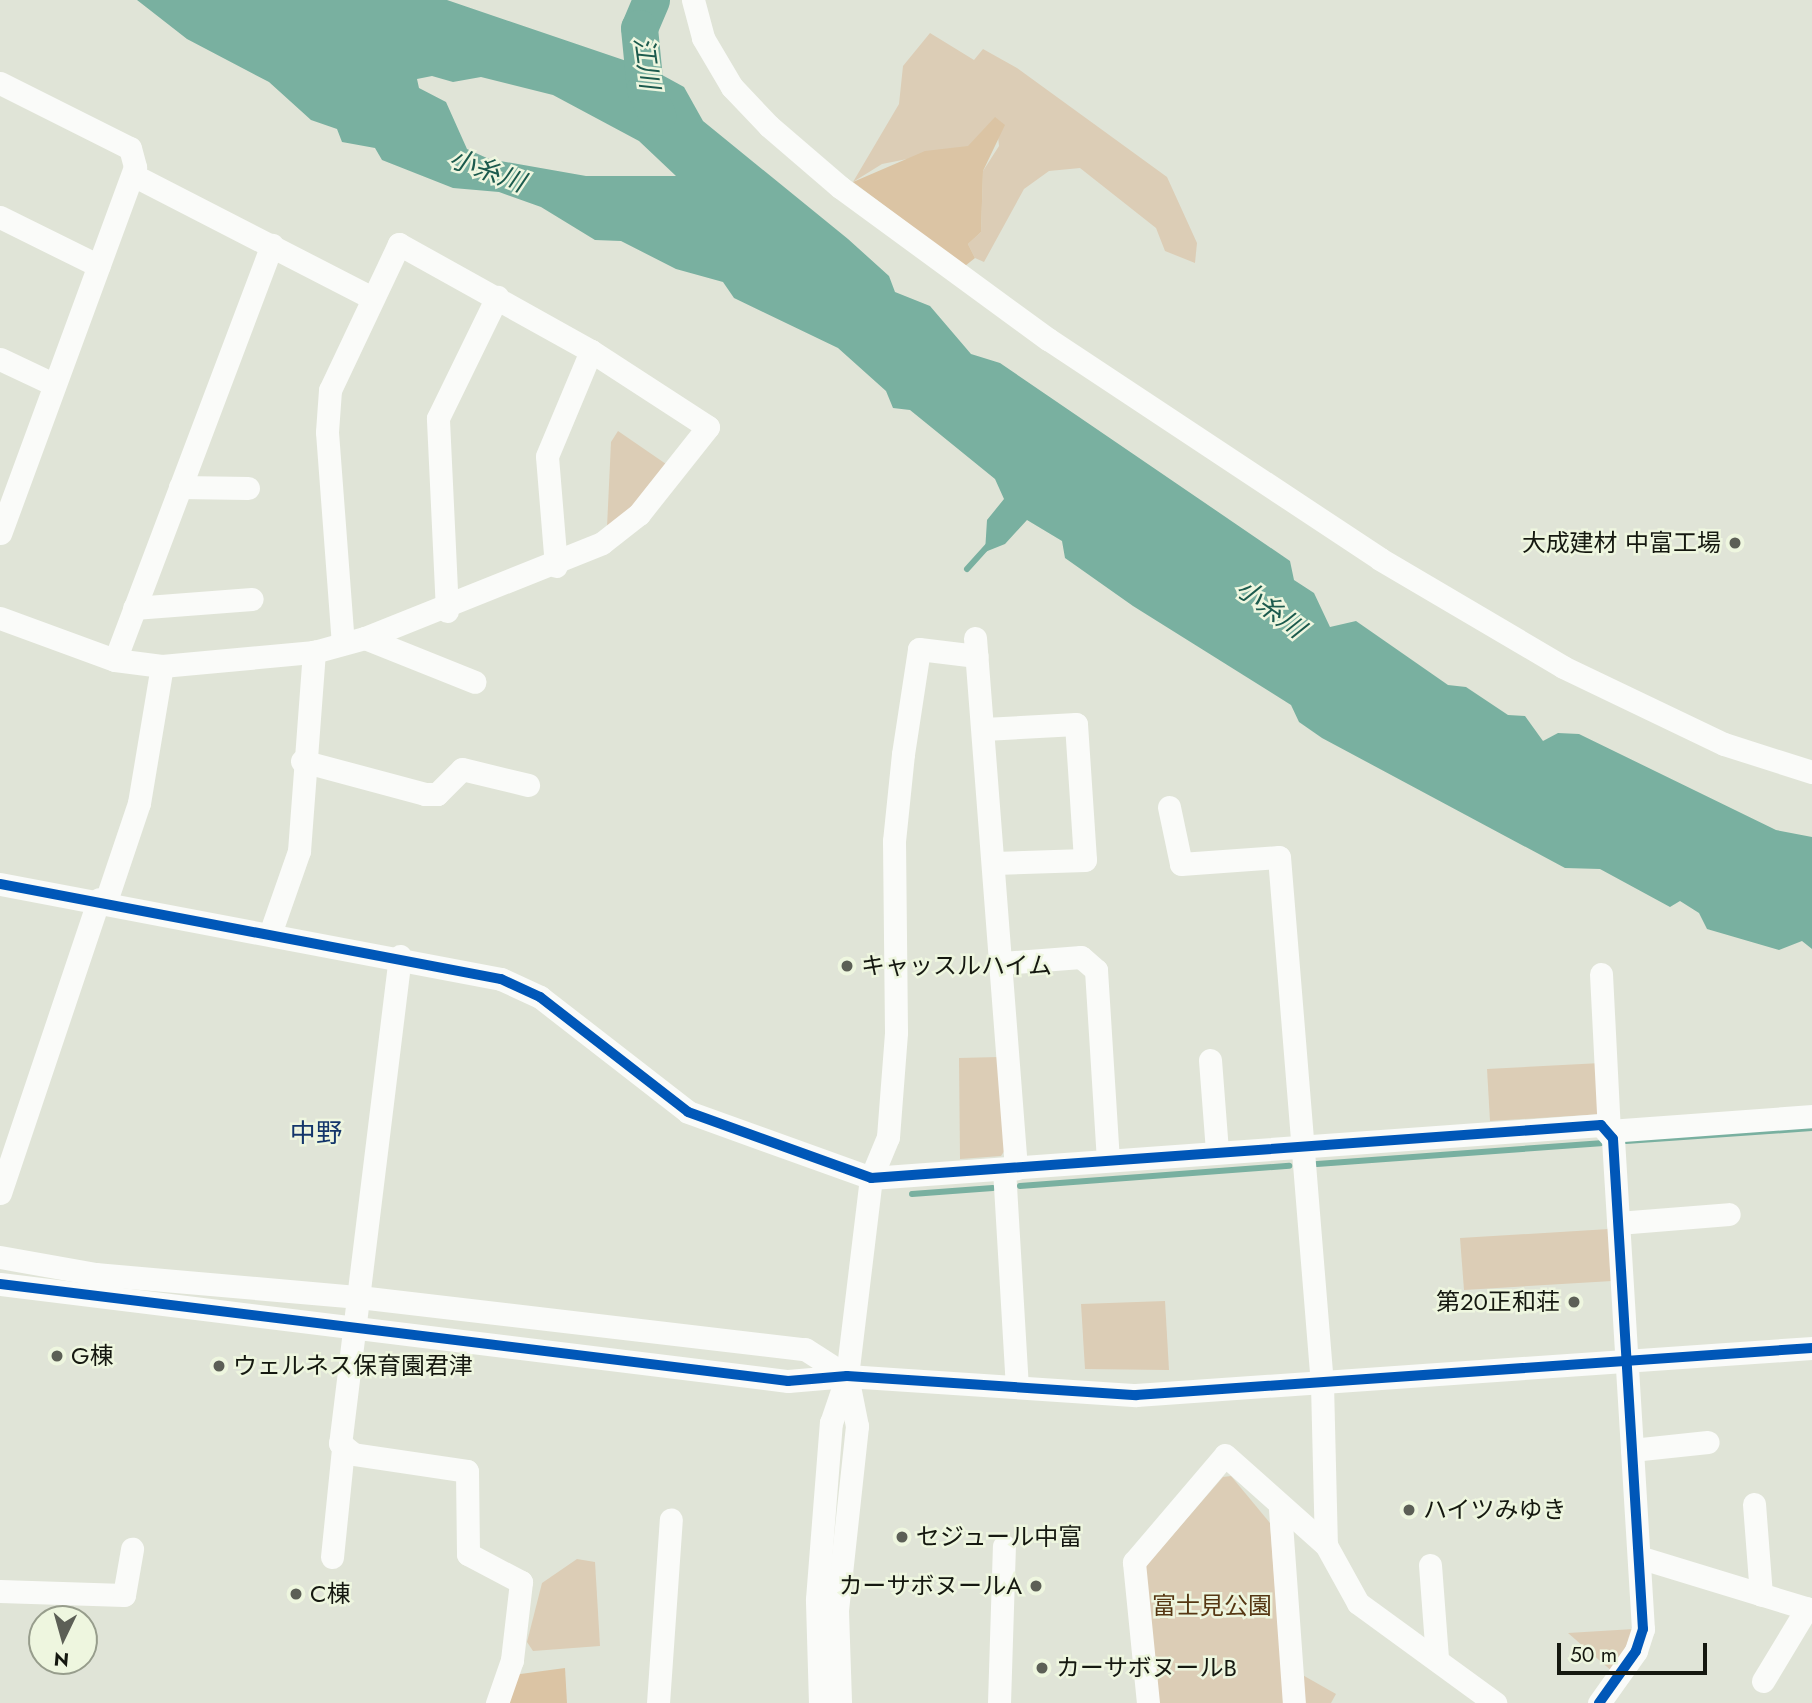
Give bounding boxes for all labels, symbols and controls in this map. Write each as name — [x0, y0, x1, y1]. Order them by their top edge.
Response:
water label: 江川 — [627, 35, 665, 91]
water label: 小糸川 — [445, 143, 529, 199]
place label: 大成建材 中富工場 — [1522, 529, 1721, 557]
marker: 大成建材 中富工場 — [1727, 535, 1743, 551]
water label: 小糸川 — [1229, 573, 1311, 645]
place label: キャッスルハイム — [861, 952, 1053, 980]
marker: キャッスルハイム — [839, 958, 855, 974]
district label: 中野 — [290, 1118, 342, 1150]
place label: 第20正和荘 — [1436, 1288, 1560, 1316]
marker: 第20正和荘 — [1566, 1294, 1582, 1310]
place label: G棟 — [71, 1342, 114, 1370]
marker: G棟 — [49, 1348, 65, 1364]
place label: ウェルネス保育園君津 — [233, 1352, 473, 1380]
marker: ウェルネス保育園君津 — [211, 1358, 227, 1374]
place label: ハイツみゆき — [1423, 1496, 1567, 1524]
marker: ハイツみゆき — [1401, 1502, 1417, 1518]
place label: セジュール中富 — [916, 1523, 1084, 1551]
marker: セジュール中富 — [894, 1529, 910, 1545]
place label: カーサボヌールA — [838, 1572, 1022, 1600]
marker: カーサボヌールA — [1028, 1578, 1044, 1594]
place label: C棟 — [310, 1580, 350, 1608]
marker: C棟 — [288, 1586, 304, 1602]
park label: 富士見公園 — [1152, 1592, 1272, 1620]
north arrow — [28, 1605, 98, 1675]
scale bar — [1560, 1630, 1710, 1674]
text: 50 m — [1570, 1640, 1617, 1670]
text: N — [53, 1645, 70, 1674]
place label: カーサボヌールB — [1056, 1654, 1237, 1682]
marker: カーサボヌールB — [1034, 1660, 1050, 1676]

